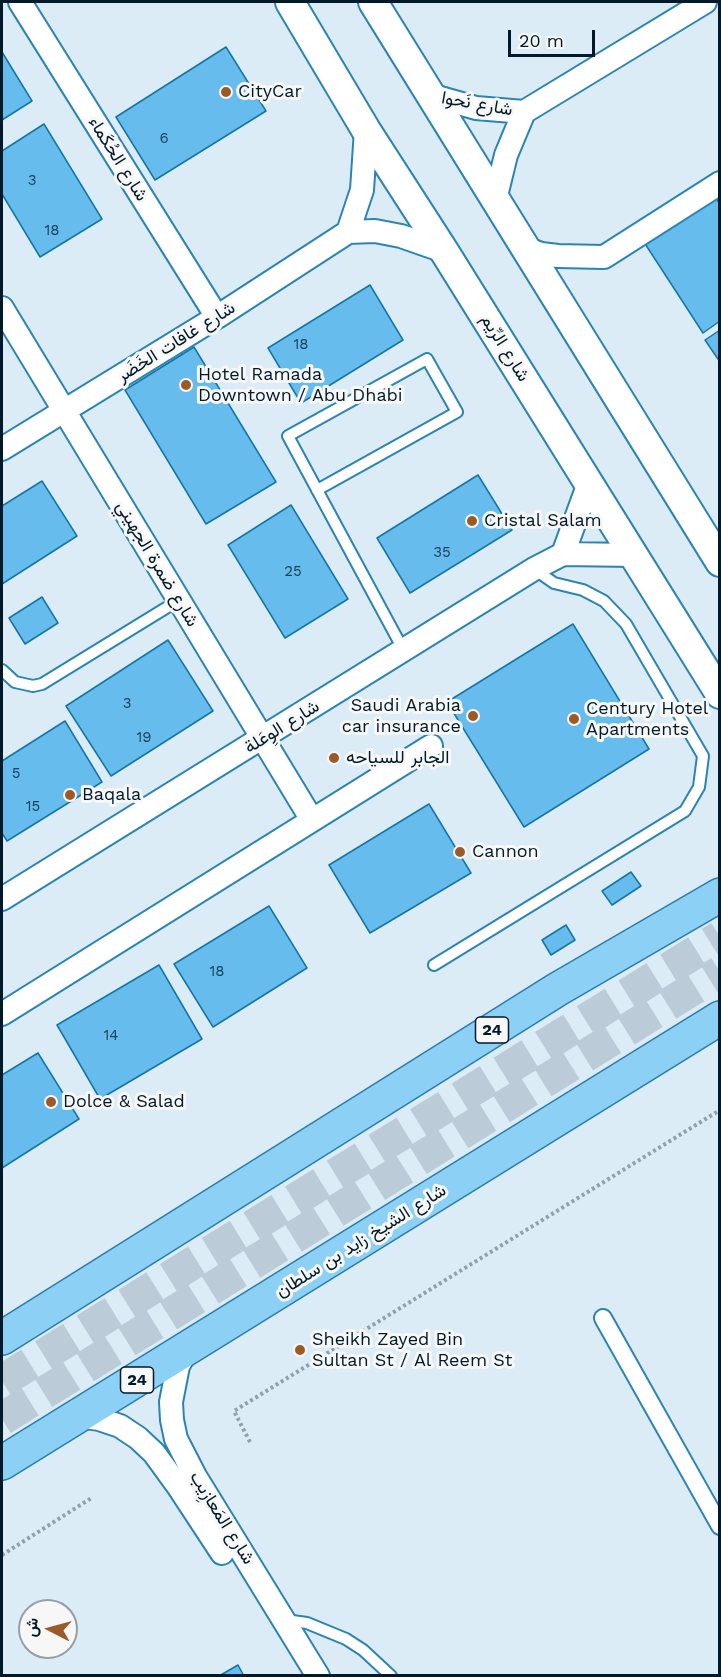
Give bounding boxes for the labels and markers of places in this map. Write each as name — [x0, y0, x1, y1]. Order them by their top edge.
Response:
place label: CityCar — [238, 81, 302, 103]
marker: CityCar — [219, 85, 233, 99]
place label: Hotel Ramada Downtown / Abu Dhabi — [198, 364, 403, 406]
marker: Hotel Ramada Downtown / Abu Dhabi — [179, 378, 193, 392]
place label: Cristal Salam — [484, 510, 602, 532]
marker: Cristal Salam — [465, 514, 479, 528]
place label: Saudi Arabia car insurance — [342, 695, 461, 738]
place label: Century Hotel Apartments — [586, 698, 708, 740]
marker: Saudi Arabia car insurance — [466, 709, 480, 723]
marker: Century Hotel Apartments — [567, 712, 581, 726]
place label: الجابر للسياحه — [346, 747, 449, 769]
marker: الجابر للسياحه — [327, 751, 341, 765]
place label: Baqala — [82, 784, 141, 806]
marker: Baqala — [63, 788, 77, 802]
place label: Cannon — [472, 841, 539, 863]
marker: Cannon — [453, 845, 467, 859]
place label: Dolce & Salad — [63, 1091, 185, 1113]
marker: Dolce & Salad — [44, 1095, 58, 1109]
place label: Sheikh Zayed Bin Sultan St / Al Reem St — [312, 1329, 512, 1372]
marker: Sheikh Zayed Bin Sultan St / Al Reem St — [293, 1343, 307, 1357]

